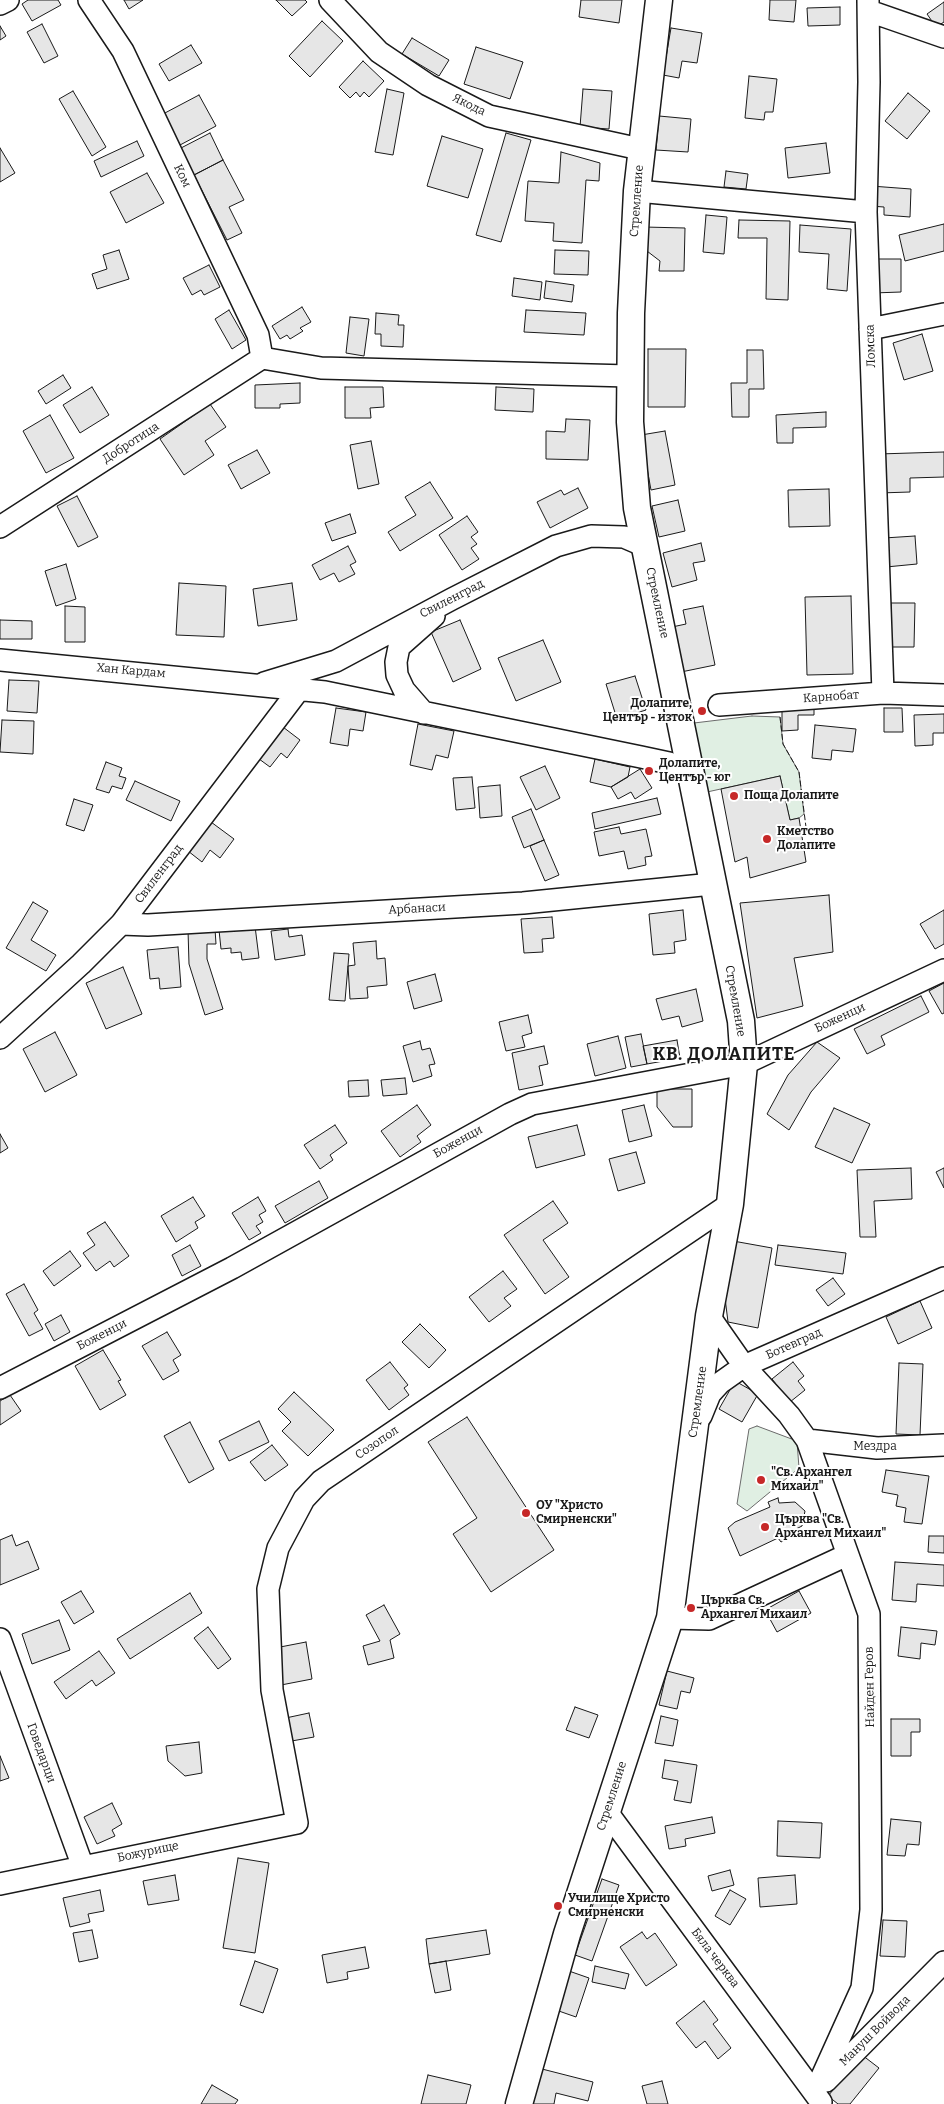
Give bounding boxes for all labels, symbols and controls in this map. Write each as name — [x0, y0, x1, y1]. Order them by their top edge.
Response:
street label: Якода — [450, 91, 488, 119]
street label: Ком — [170, 162, 194, 190]
street label: Стремление — [627, 164, 647, 238]
street label: Ломска — [863, 324, 879, 368]
street label: Добротица — [100, 419, 162, 467]
street label: Стремление — [642, 566, 672, 640]
street label: Свиленград — [417, 577, 487, 621]
street label: Хан Кардам — [96, 661, 166, 681]
street label: Карнобат — [803, 688, 859, 706]
place label: Долапите, Център - изток — [603, 697, 692, 725]
marker: Долапите, Център - изток — [696, 705, 708, 717]
place label: Долапите, Център - юг — [659, 757, 730, 785]
marker: Долапите, Център - юг — [643, 765, 655, 777]
place label: Поща Долапите — [744, 789, 839, 803]
marker: Поща Долапите — [728, 790, 740, 802]
place label: Кметство Долапите — [777, 825, 836, 853]
marker: Кметство Долапите — [761, 833, 773, 845]
street label: Свиленград — [132, 842, 186, 906]
street label: Арбанаси — [388, 900, 446, 918]
street label: Стремление — [722, 964, 748, 1038]
street label: Боженци — [813, 1000, 867, 1036]
district label: КВ. ДОЛАПИТЕ — [651, 1044, 797, 1066]
street label: Боженци — [431, 1123, 485, 1161]
street label: Боженци — [75, 1316, 129, 1354]
street label: Ботевград — [764, 1325, 824, 1363]
street label: Стремление — [686, 1365, 710, 1439]
street label: Созопол — [353, 1423, 401, 1463]
street label: Мездра — [853, 1440, 897, 1454]
place label: "Св. Архангел Михаил" — [771, 1466, 852, 1494]
marker: "Св. Архангел Михаил" — [755, 1474, 767, 1486]
place label: ОУ "Христо Смирненски" — [536, 1499, 617, 1527]
marker: ОУ "Христо Смирненски" — [520, 1507, 532, 1519]
place label: Църква "Св. Архангел Михаил" — [775, 1513, 886, 1541]
marker: Църква "Св. Архангел Михаил" — [759, 1521, 771, 1533]
place label: Църква Св. Архангел Михаил — [701, 1594, 807, 1622]
marker: Църква Св. Архангел Михаил — [685, 1602, 697, 1614]
street label: Найден Геров — [862, 1646, 878, 1728]
street label: Говедарци — [24, 1721, 58, 1785]
street label: Стремление — [594, 1759, 630, 1833]
street label: Божурище — [116, 1838, 180, 1866]
place label: Училище Христо Смирненски — [568, 1892, 670, 1920]
marker: Училище Христо Смирненски — [552, 1900, 564, 1912]
street label: Бяла черква — [688, 1925, 742, 1991]
street label: Мануш Войвода — [837, 1993, 913, 2069]

